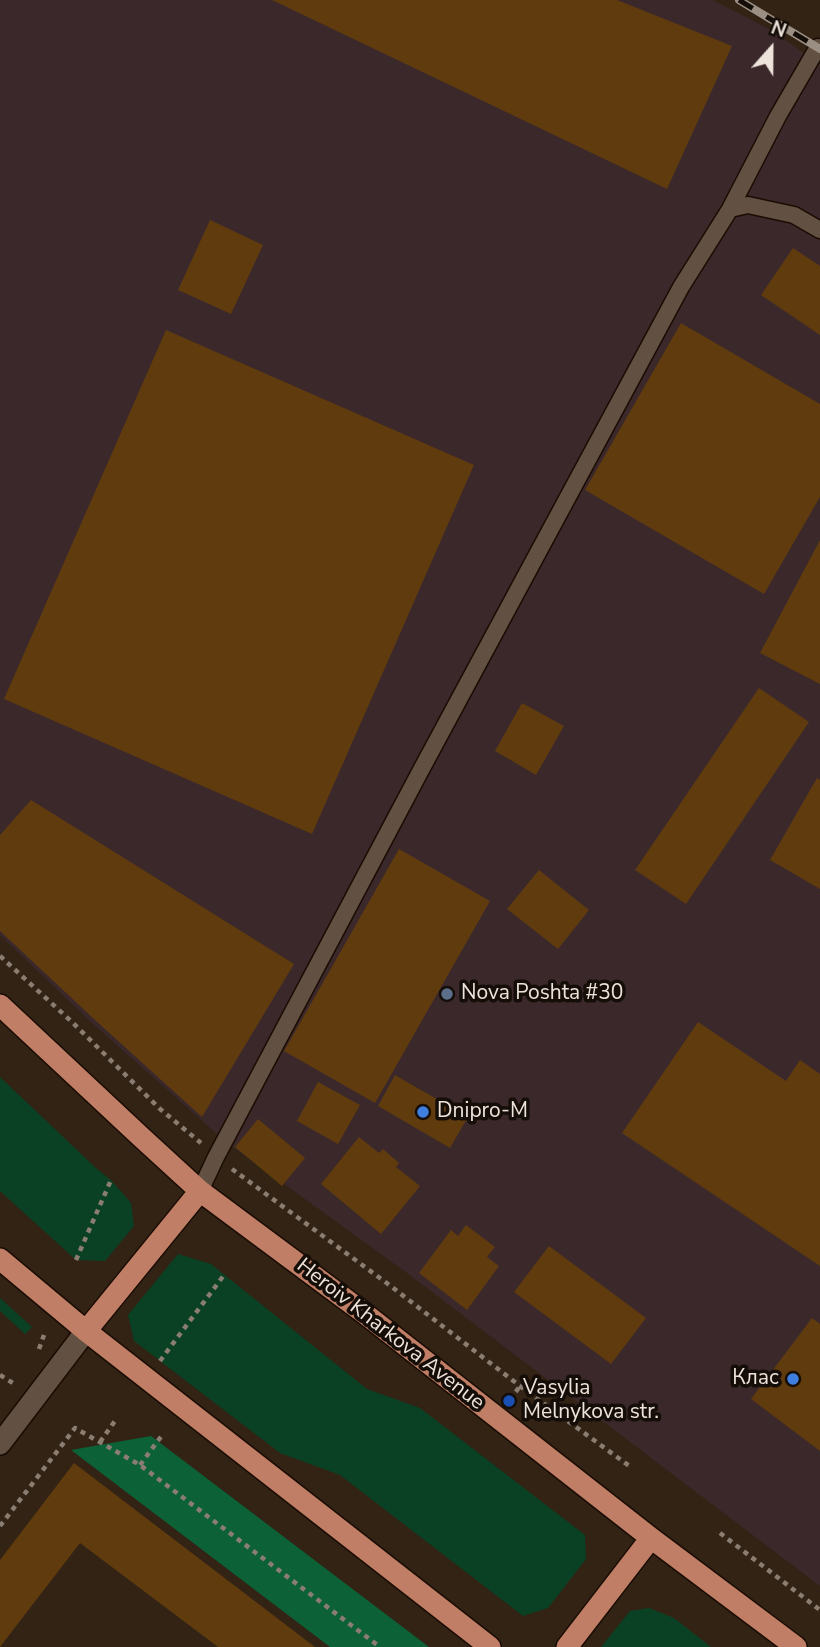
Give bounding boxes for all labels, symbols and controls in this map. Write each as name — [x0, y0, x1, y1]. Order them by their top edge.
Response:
north arrow — [736, 14, 806, 84]
text: N — [767, 15, 790, 44]
place label: Nova Poshta #30 — [461, 981, 623, 1007]
marker: Nova Poshta #30 — [439, 986, 455, 1002]
place label: Dnipro-M — [437, 1099, 528, 1125]
marker: Dnipro-M — [415, 1104, 431, 1120]
street label: Heroiv Kharkova Avenue — [291, 1254, 489, 1416]
place label: Клас — [732, 1366, 779, 1392]
marker: Клас — [785, 1371, 801, 1387]
place label: Vasylia Melnykova str. — [523, 1376, 659, 1426]
marker: Vasylia Melnykova str. — [501, 1393, 517, 1409]

